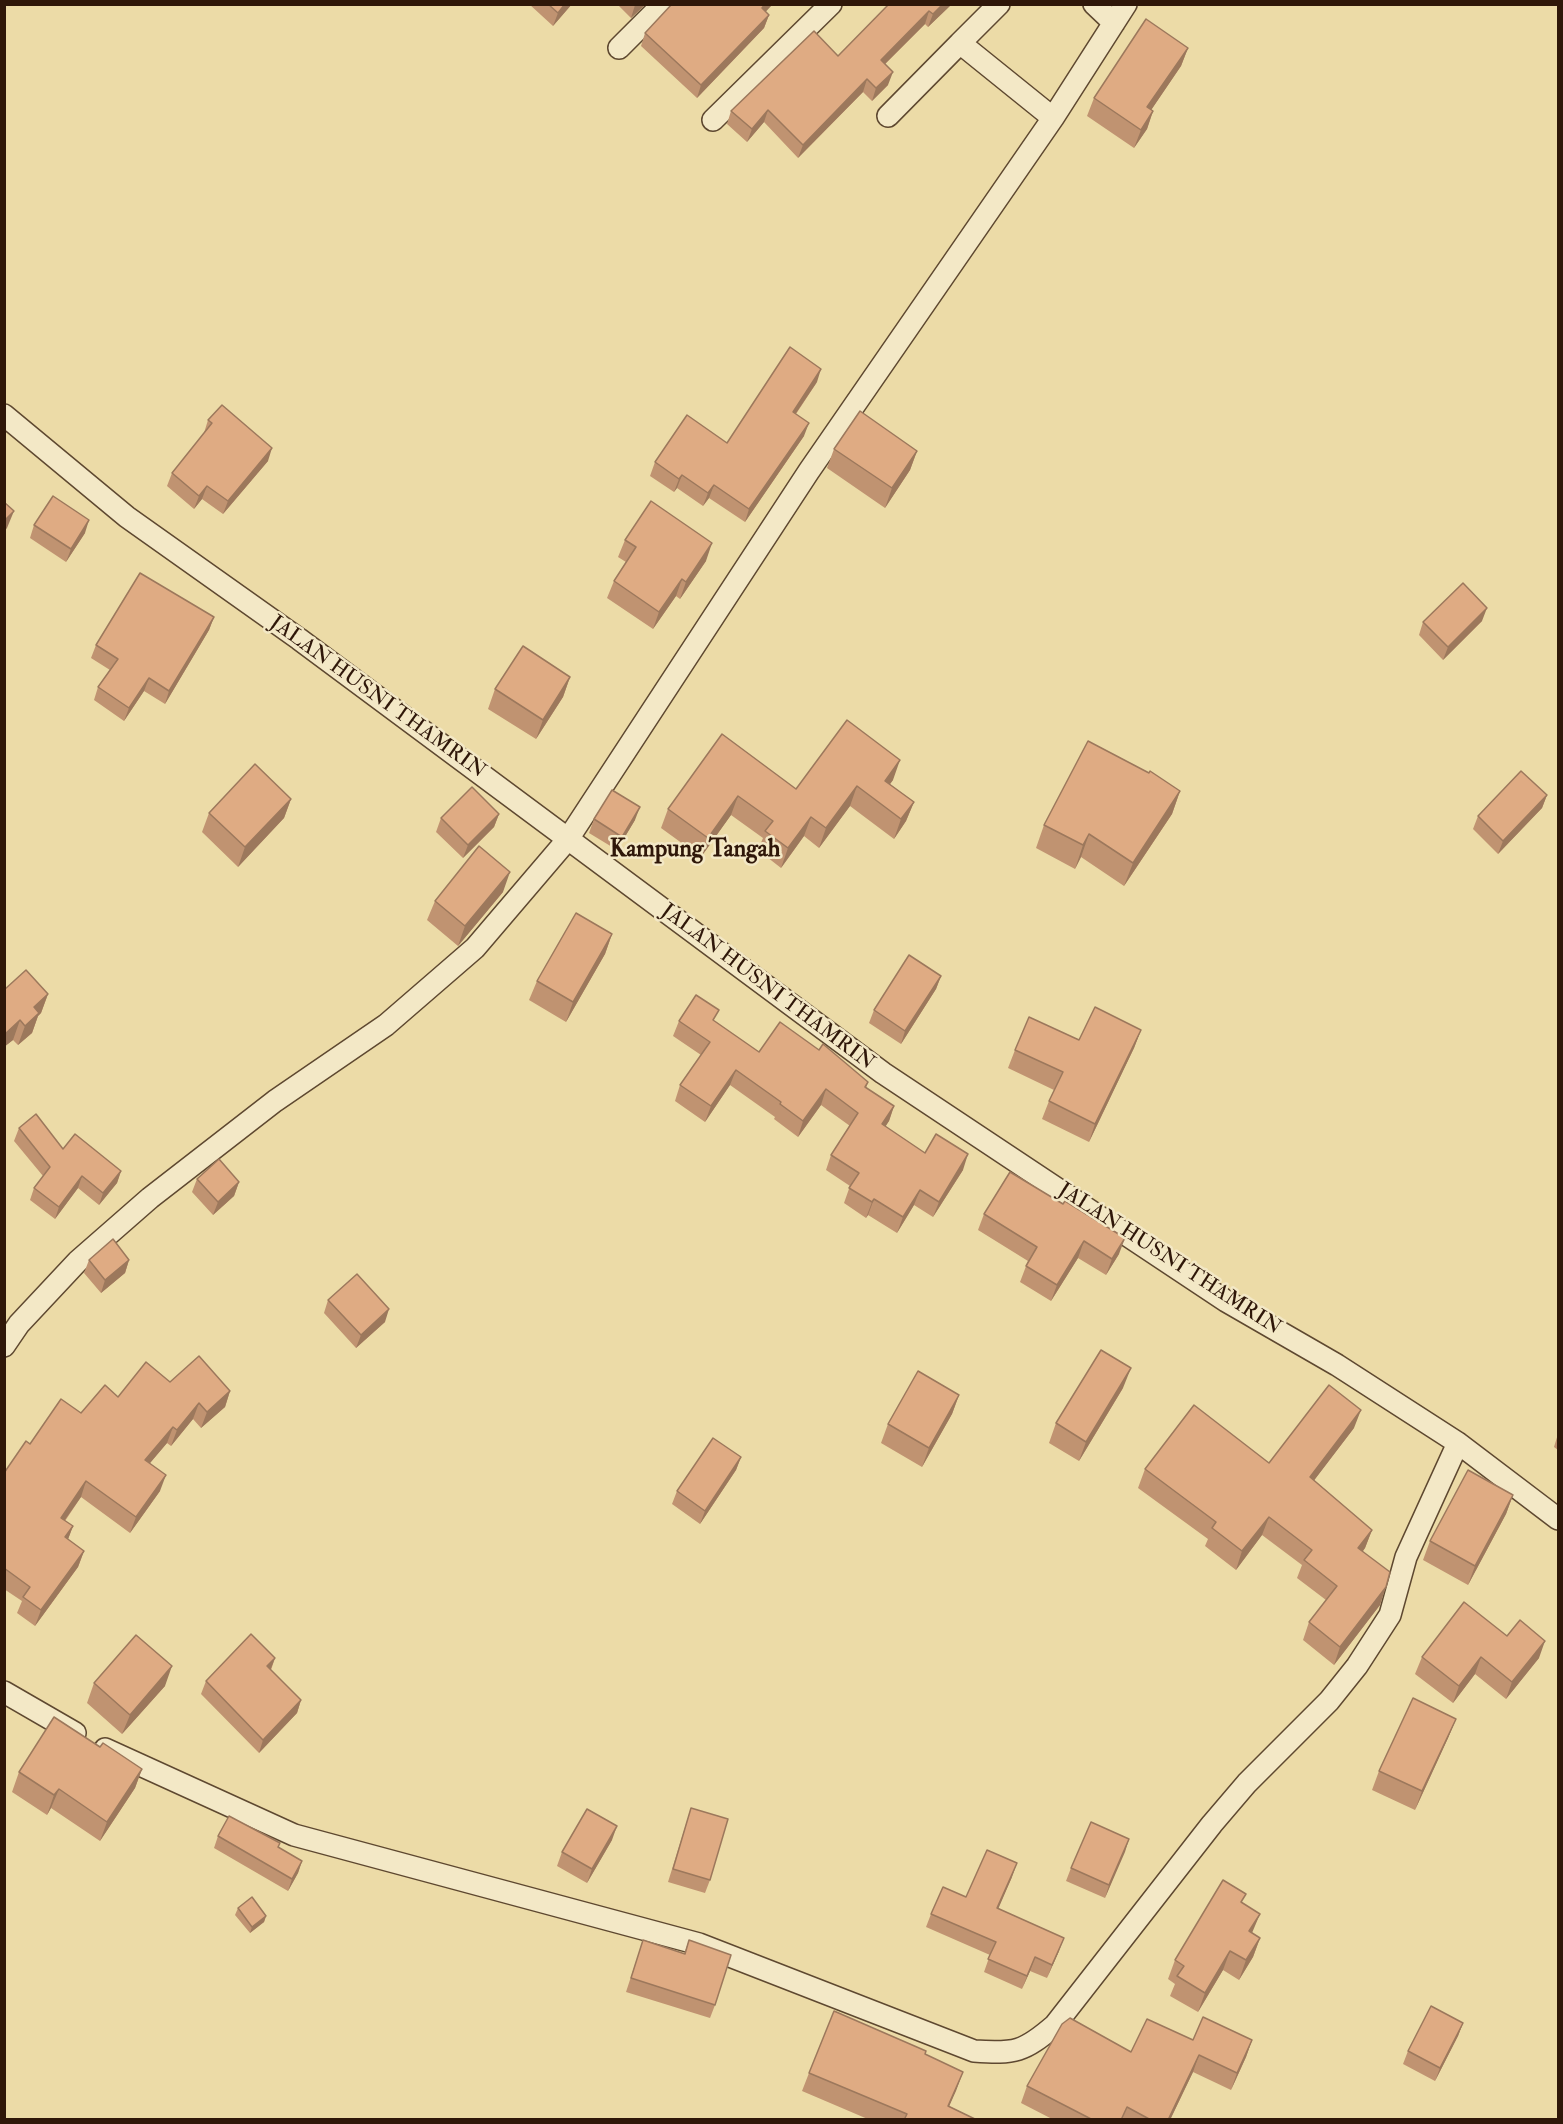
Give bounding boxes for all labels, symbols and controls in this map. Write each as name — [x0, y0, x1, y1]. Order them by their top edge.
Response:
street label: JALAN HUSNI THAMRIN — [264, 611, 490, 785]
district label: Kampung Tangah — [610, 837, 780, 865]
street label: JALAN HUSNI THAMRIN — [655, 899, 879, 1077]
street label: JALAN HUSNI THAMRIN — [1053, 1178, 1285, 1342]

